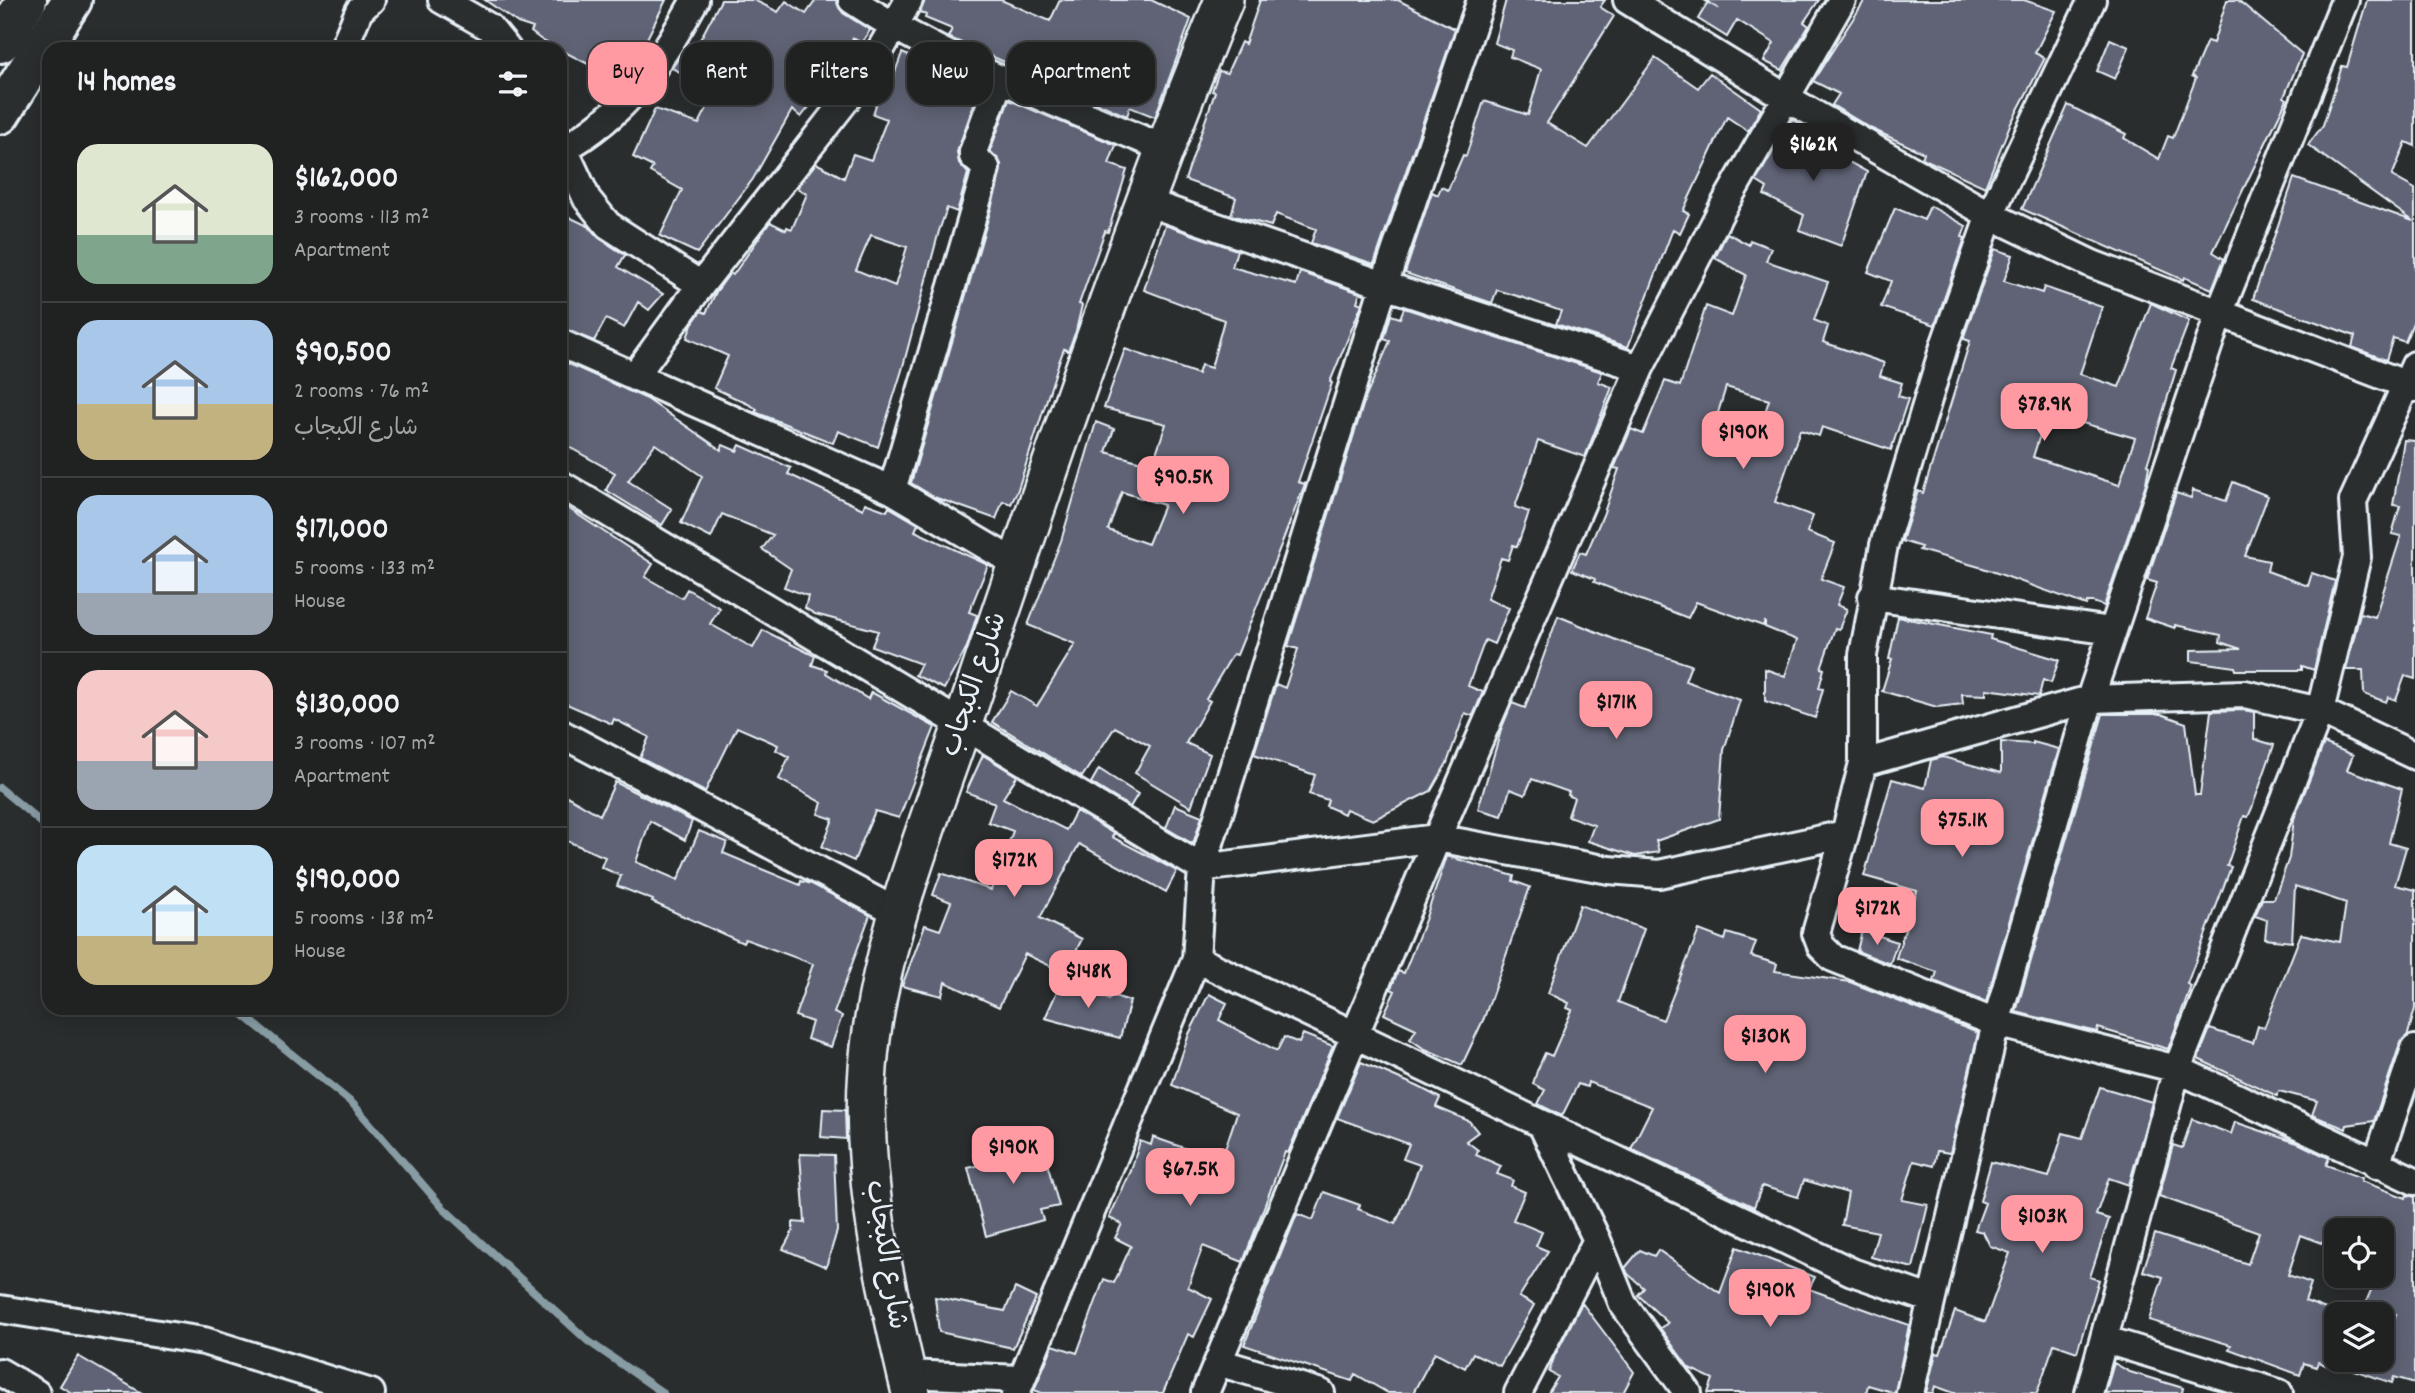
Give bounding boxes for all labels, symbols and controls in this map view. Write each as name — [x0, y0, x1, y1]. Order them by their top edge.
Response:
chip: Buy — [588, 42, 667, 105]
chip: Rent — [681, 42, 772, 105]
chip: Filters — [786, 42, 893, 105]
chip: New — [907, 42, 993, 105]
chip: Apartment — [1007, 42, 1155, 105]
text: 14 homes — [77, 63, 176, 106]
icon: filters — [494, 65, 532, 103]
pin: $162K — [1764, 124, 1862, 183]
text: $162K — [1789, 129, 1837, 162]
text: $162,000 — [294, 159, 398, 202]
icon: home — [133, 172, 217, 256]
text: 3 rooms · 113 m² — [294, 202, 430, 235]
text: Apartment — [294, 235, 390, 268]
text: $90,500 — [294, 333, 392, 376]
icon: home — [133, 348, 217, 432]
text: 2 rooms · 76 m² — [294, 376, 429, 409]
pin: $78.9K — [1987, 384, 2101, 443]
text: $78.9K — [2017, 389, 2071, 422]
pin: $190K — [1694, 412, 1792, 471]
text: شارع الكبجاب — [294, 413, 418, 446]
text: $190K — [1718, 417, 1768, 450]
pin: $90.5K — [1126, 456, 1240, 516]
text: $90.5K — [1153, 462, 1213, 495]
text: $171,000 — [294, 510, 389, 553]
icon: home — [133, 523, 217, 607]
text: 5 rooms · 133 m² — [294, 553, 435, 586]
text: House — [294, 586, 346, 619]
street label: شارع الكبجاب — [933, 607, 1019, 763]
pin: $171K — [1567, 682, 1665, 741]
text: $130,000 — [294, 685, 400, 728]
text: $171K — [1595, 687, 1637, 720]
icon: home — [133, 698, 217, 782]
text: 3 rooms · 107 m² — [294, 728, 436, 761]
text: Apartment — [294, 761, 390, 794]
pin: $75.1K — [1905, 800, 2019, 859]
text: $75.1K — [1937, 805, 1987, 838]
pin: $172K — [965, 839, 1063, 899]
text: $172K — [991, 845, 1037, 878]
text: $190,000 — [294, 860, 401, 903]
icon: home — [133, 873, 217, 957]
pin: $172K — [1828, 888, 1926, 947]
text: $172K — [1854, 893, 1900, 926]
text: 5 rooms · 138 m² — [294, 903, 434, 936]
text: House — [294, 936, 346, 969]
pin: $148K — [1039, 950, 1137, 1010]
text: $148K — [1065, 956, 1111, 989]
pin: $130K — [1716, 1016, 1814, 1075]
text: $130K — [1740, 1021, 1790, 1054]
pin: $190K — [964, 1126, 1062, 1186]
text: $190K — [988, 1132, 1038, 1165]
pin: $67.5K — [1133, 1148, 1247, 1208]
text: $67.5K — [1162, 1154, 1218, 1187]
street label: شارع الكبجاب — [852, 1177, 916, 1333]
pin: $103K — [1993, 1196, 2091, 1255]
text: $103K — [2017, 1201, 2067, 1234]
map controls — [2324, 1218, 2394, 1372]
button: locate — [2324, 1218, 2394, 1288]
pin: $190K — [1721, 1270, 1819, 1329]
text: $190K — [1745, 1275, 1795, 1308]
button: layers — [2324, 1302, 2394, 1372]

